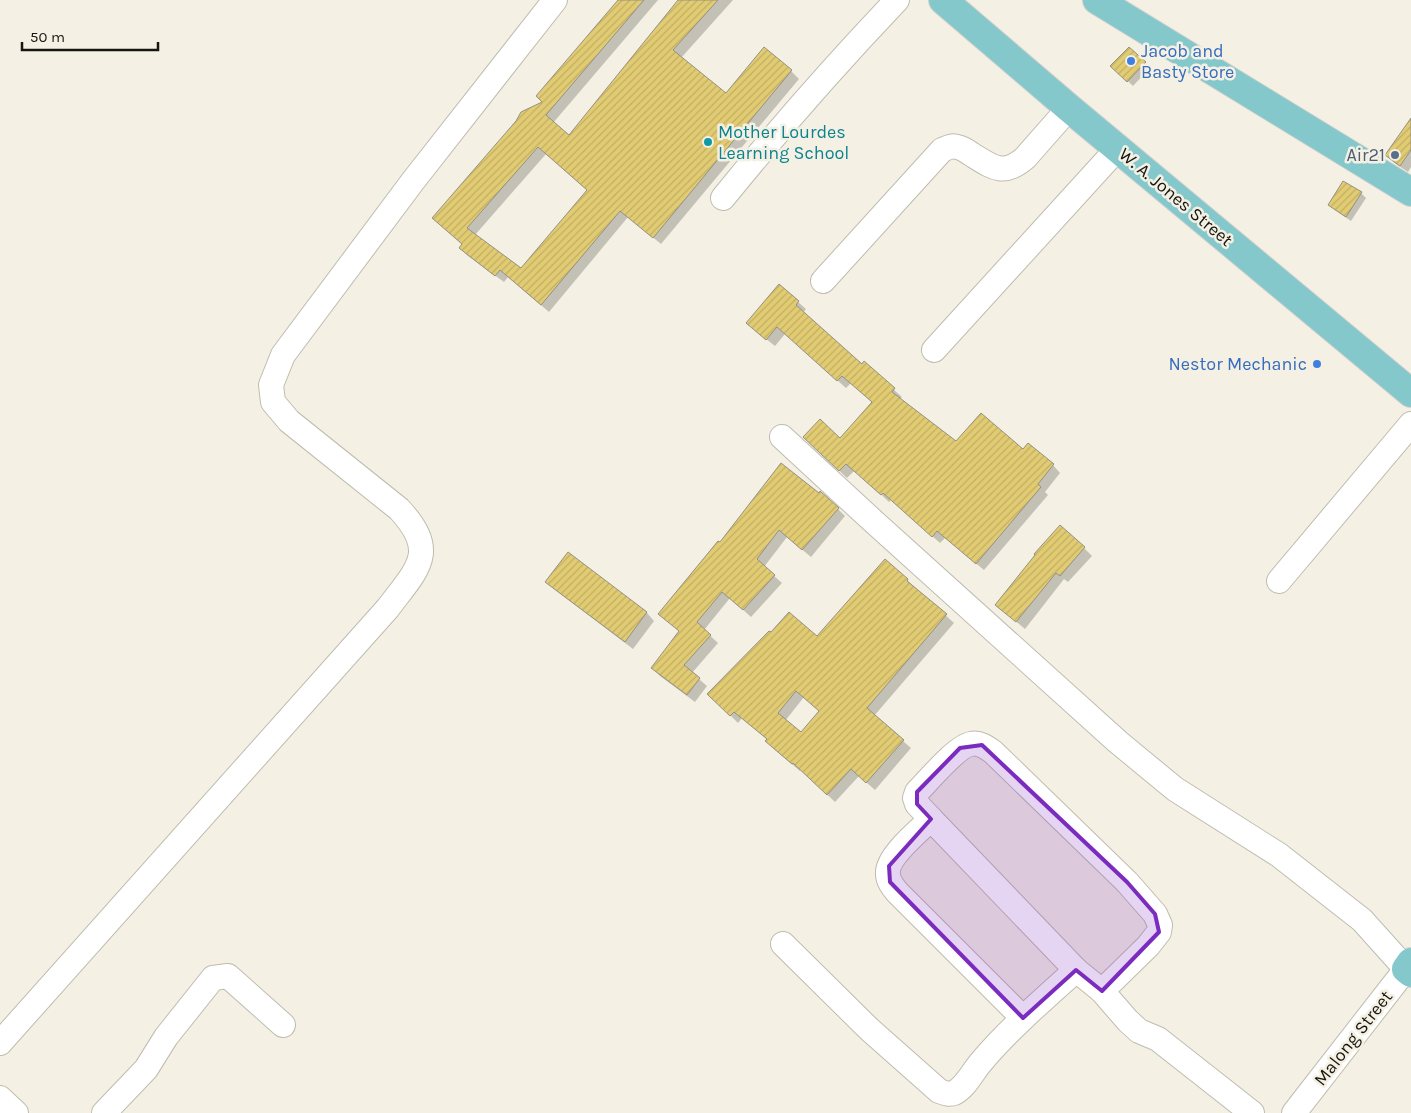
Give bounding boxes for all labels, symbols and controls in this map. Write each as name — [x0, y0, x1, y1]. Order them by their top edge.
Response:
scale bar — [22, 20, 159, 52]
text: 50 m — [30, 28, 65, 46]
place label: Jacob and Basty Store — [1141, 40, 1234, 83]
marker: Jacob and Basty Store — [1125, 55, 1137, 67]
place label: Mother Lourdes Learning School — [718, 121, 849, 164]
marker: Mother Lourdes Learning School — [702, 136, 714, 148]
street label: W. A. Jones Street — [1115, 143, 1238, 251]
place label: Air21 — [1346, 144, 1385, 166]
marker: Air21 — [1389, 149, 1401, 161]
place label: Nestor Mechanic — [1169, 353, 1307, 375]
marker: Nestor Mechanic — [1311, 358, 1323, 370]
street label: Malong Street — [1309, 986, 1397, 1090]

